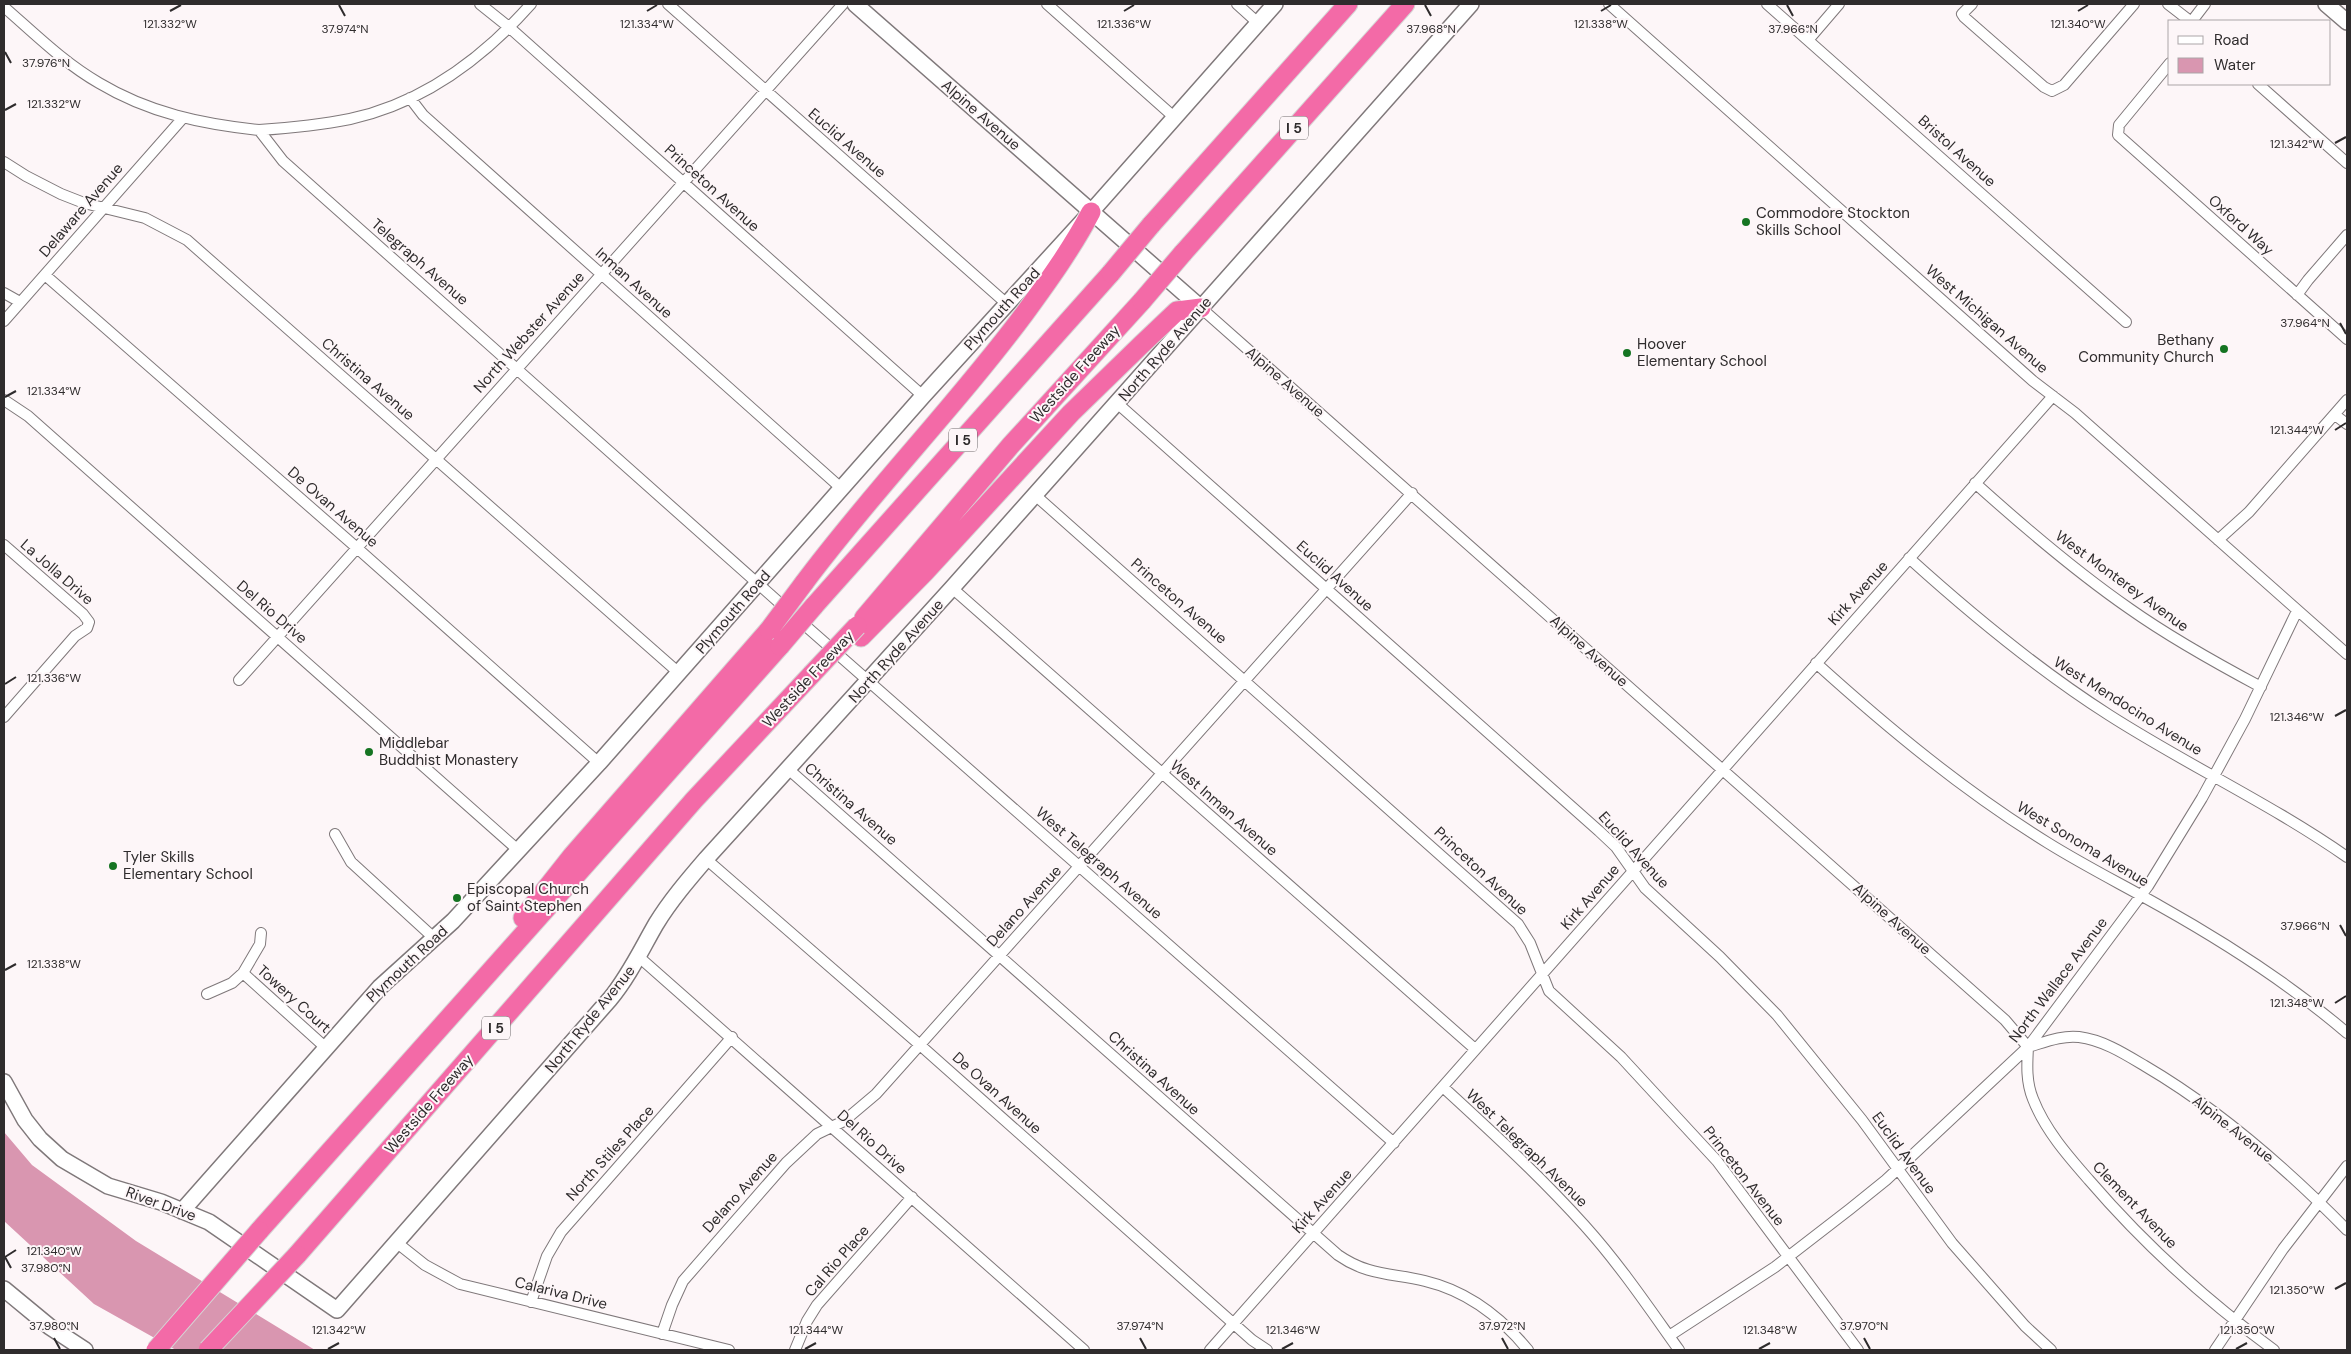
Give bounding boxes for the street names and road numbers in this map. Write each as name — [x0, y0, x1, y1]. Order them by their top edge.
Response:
street label: Alpine Avenue — [937, 75, 1025, 155]
street label: Euclid Avenue — [804, 104, 890, 182]
street label: Bristol Avenue — [1914, 111, 2000, 191]
road number: I 5 — [1280, 116, 1308, 140]
street label: Princeton Avenue — [660, 140, 764, 236]
street label: Delaware Avenue — [35, 159, 127, 261]
street label: Oxford Way — [2204, 190, 2278, 260]
street label: Telegraph Avenue — [367, 214, 473, 310]
street label: Inman Avenue — [591, 243, 677, 323]
street label: West Michigan Avenue — [1921, 260, 2053, 378]
street label: Plymouth Road — [960, 263, 1044, 355]
street label: North Webster Avenue — [469, 267, 589, 397]
street label: North Ryde Avenue — [1114, 292, 1216, 406]
street label: Westside Freeway — [1025, 320, 1125, 427]
street label: Christina Avenue — [317, 333, 419, 425]
street label: Alpine Avenue — [1241, 342, 1329, 422]
road number: I 5 — [949, 428, 977, 452]
street label: De Ovan Avenue — [284, 462, 382, 552]
street label: West Monterey Avenue — [2051, 526, 2193, 636]
street label: La Jolla Drive — [16, 535, 98, 609]
street label: Euclid Avenue — [1292, 536, 1378, 616]
street label: Princeton Avenue — [1127, 554, 1231, 648]
street label: Kirk Avenue — [1824, 556, 1892, 630]
street label: Plymouth Road — [691, 566, 775, 658]
street label: Del Rio Drive — [233, 576, 311, 648]
street label: North Ryde Avenue — [844, 595, 948, 707]
street label: Alpine Avenue — [1546, 611, 1632, 691]
street label: Westside Freeway — [758, 626, 859, 732]
street label: West Mendocino Avenue — [2050, 652, 2206, 760]
street label: West Inman Avenue — [1166, 756, 1282, 860]
street label: Christina Avenue — [800, 758, 902, 850]
street label: West Sonoma Avenue — [2013, 797, 2153, 891]
street label: West Telegraph Avenue — [1031, 802, 1167, 924]
street label: Euclid Avenue — [1594, 807, 1674, 893]
street label: Princeton Avenue — [1430, 822, 1532, 920]
street label: Kirk Avenue — [1556, 860, 1624, 934]
street label: Delano Avenue — [982, 861, 1066, 951]
street label: Alpine Avenue — [1849, 879, 1935, 959]
street label: North Wallace Avenue — [2004, 913, 2112, 1047]
street label: Plymouth Road — [362, 921, 452, 1007]
street label: Towery Court — [253, 960, 335, 1038]
street label: North Ryde Avenue — [540, 961, 640, 1077]
road number: I 5 — [482, 1016, 510, 1040]
street label: Christina Avenue — [1104, 1026, 1204, 1120]
street label: De Ovan Avenue — [948, 1048, 1046, 1138]
street label: Westside Freeway — [380, 1049, 478, 1158]
street label: West Telegraph Avenue — [1462, 1085, 1592, 1211]
street label: Alpine Avenue — [2188, 1091, 2278, 1167]
street label: North Stiles Place — [562, 1101, 658, 1205]
street label: Del Rio Drive — [833, 1105, 911, 1179]
street label: Euclid Avenue — [1867, 1108, 1941, 1198]
street label: Princeton Avenue — [1699, 1122, 1789, 1230]
street label: Delano Avenue — [698, 1147, 782, 1237]
street label: Clement Avenue — [2088, 1157, 2182, 1253]
street label: Kirk Avenue — [1288, 1164, 1356, 1238]
street label: River Drive — [123, 1182, 199, 1226]
street label: Cal Rio Place — [800, 1221, 874, 1301]
street label: Calariva Drive — [513, 1272, 609, 1314]

